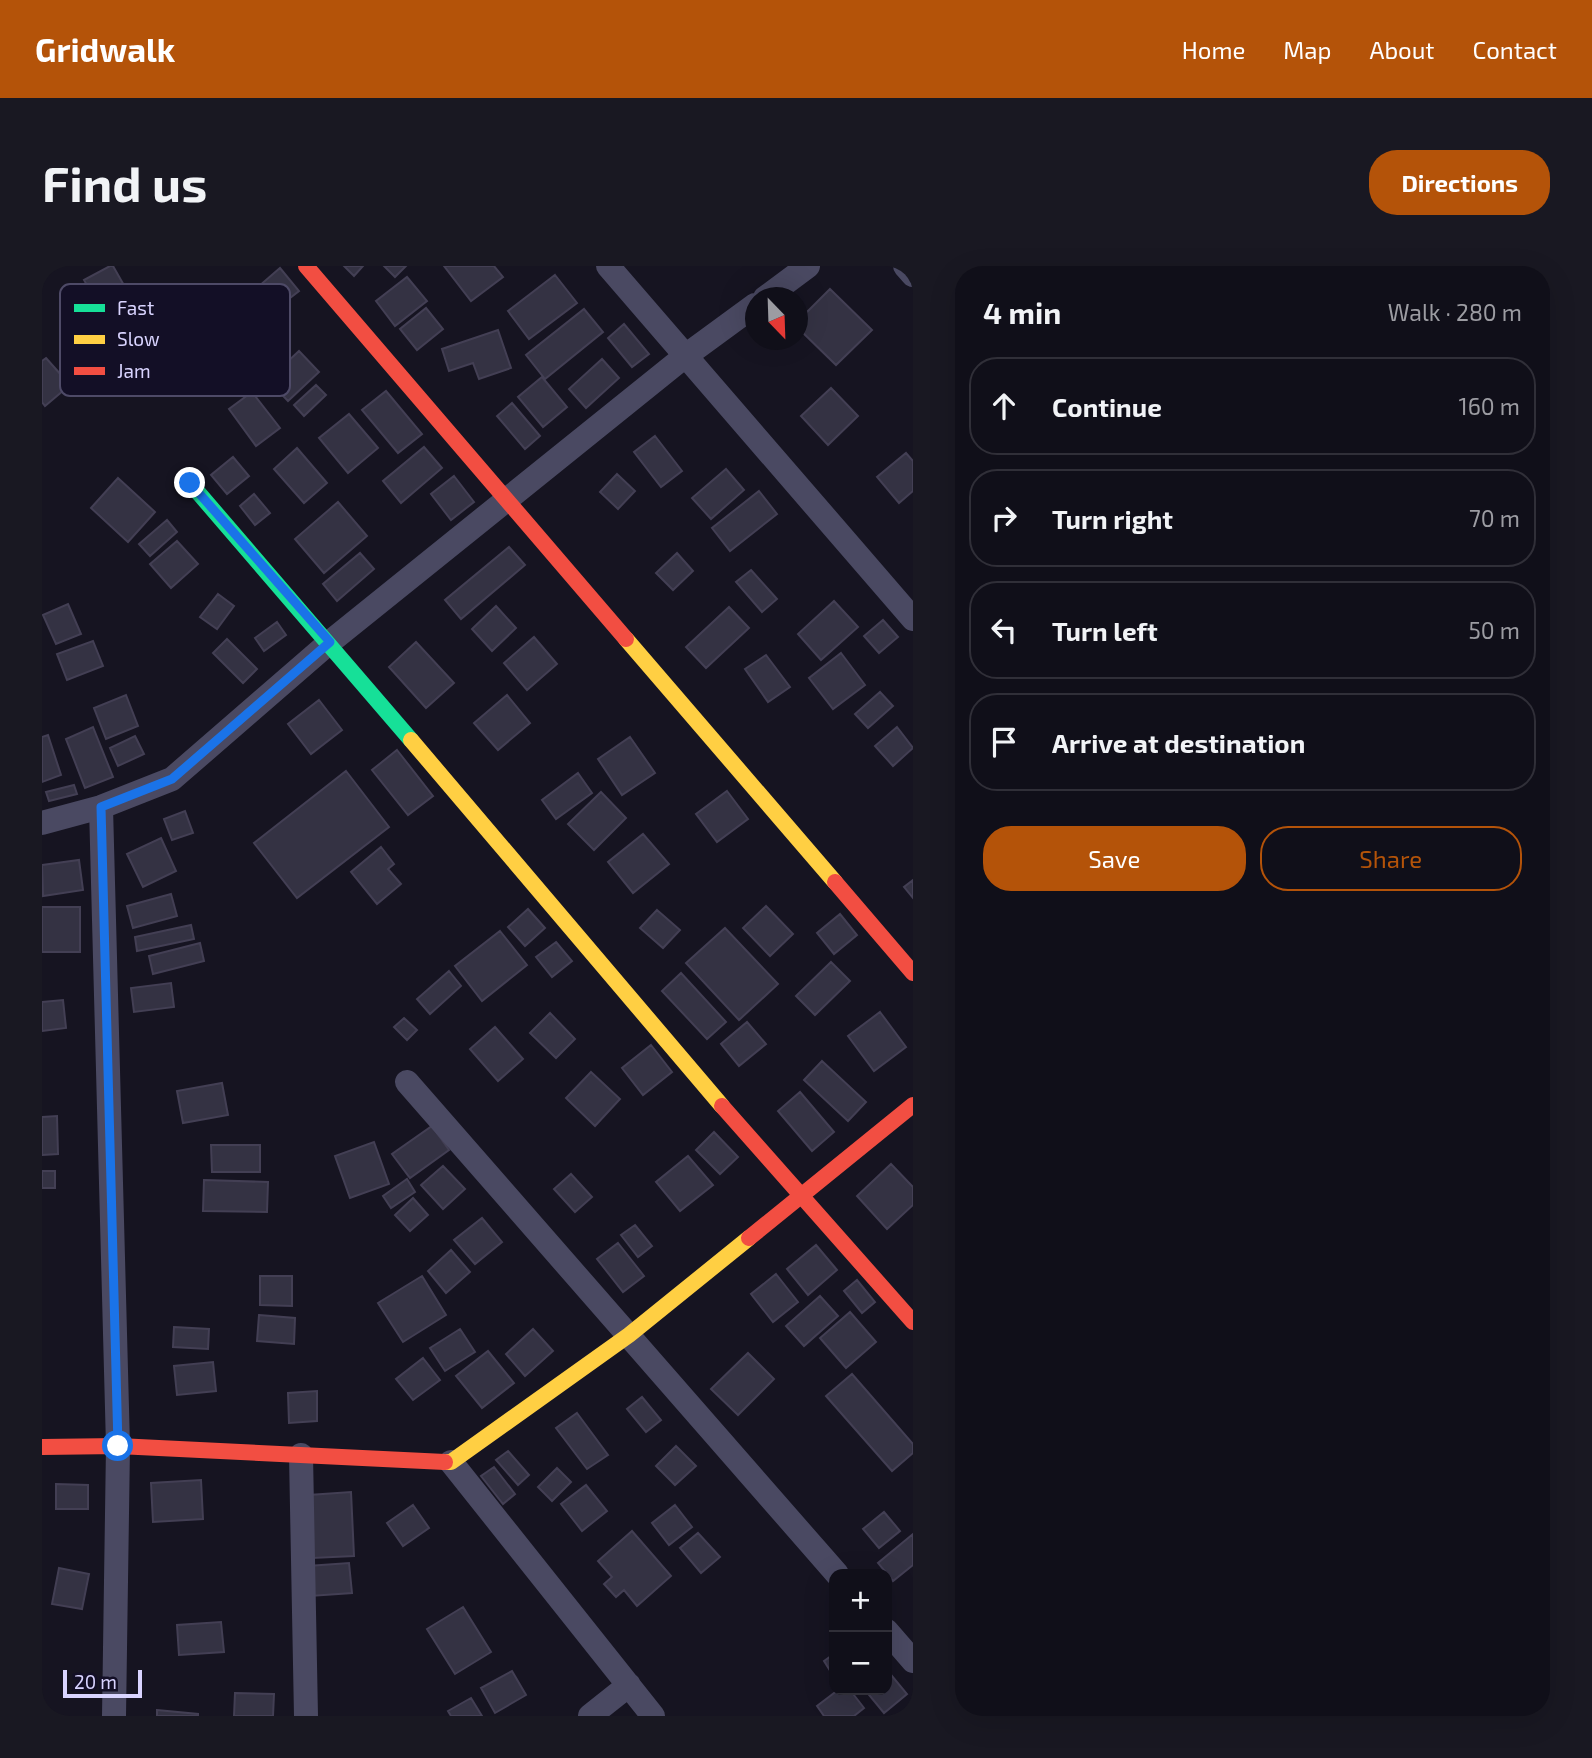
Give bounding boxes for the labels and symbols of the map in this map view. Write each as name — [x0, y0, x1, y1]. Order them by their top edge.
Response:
legend — [60, 284, 290, 396]
north arrow — [745, 287, 808, 350]
text: Fast — [117, 296, 154, 319]
text: Slow — [117, 327, 160, 350]
text: Jam — [117, 359, 151, 382]
route end — [174, 467, 205, 498]
route start — [102, 1430, 133, 1461]
scale bar — [63, 1667, 142, 1699]

